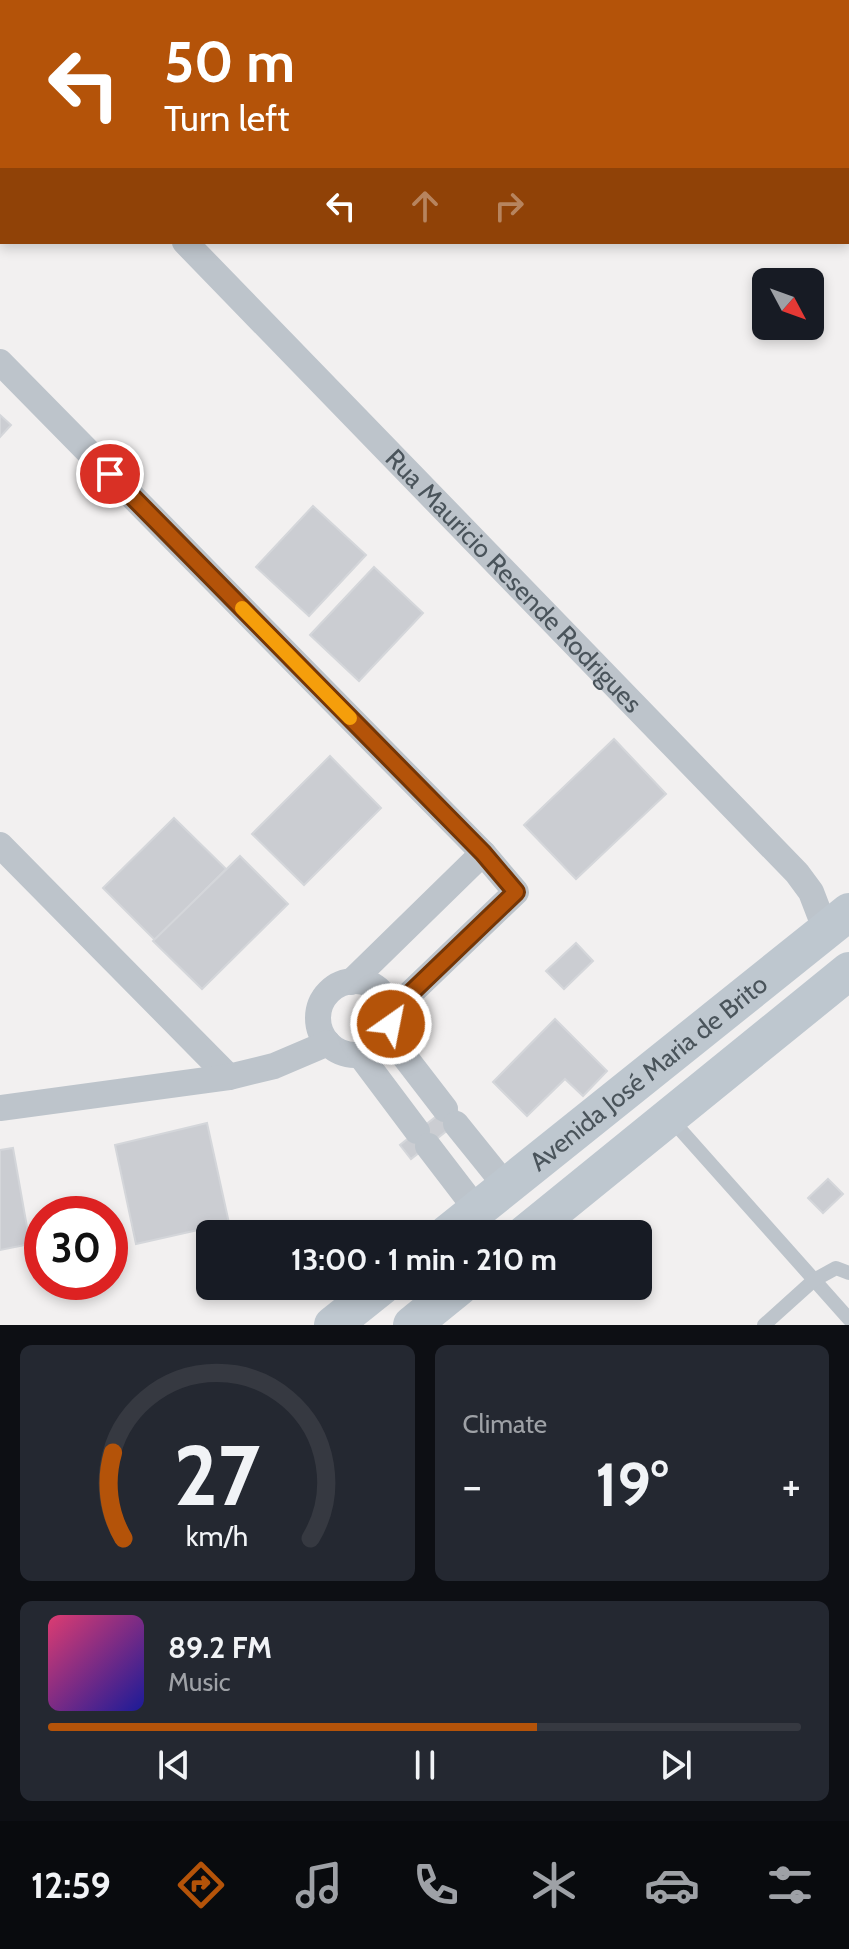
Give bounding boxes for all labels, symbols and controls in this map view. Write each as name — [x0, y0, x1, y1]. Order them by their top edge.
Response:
text: 50 m — [164, 28, 295, 96]
icon: left — [32, 32, 136, 136]
text: Turn left — [164, 96, 289, 140]
icon: left — [319, 184, 363, 228]
icon: ahead — [403, 184, 447, 228]
icon: right — [487, 184, 531, 228]
north arrow — [752, 268, 824, 340]
map controls — [752, 268, 824, 340]
pin — [76, 440, 144, 508]
street label: Rua Mauricio Resende Rodrigues — [379, 442, 649, 719]
icon: arrive — [88, 452, 132, 496]
street label: Avenida José Maria de Brito — [523, 968, 774, 1178]
position arrow — [349, 982, 433, 1066]
speed limit sign: 30 — [24, 1196, 128, 1300]
text: 13:00 · 1 min · 210 m — [291, 1241, 557, 1278]
text: Climate — [463, 1408, 547, 1440]
text: 27 — [174, 1425, 260, 1526]
text: 19° — [595, 1448, 668, 1521]
text: − — [463, 1459, 482, 1512]
text: + — [782, 1459, 801, 1512]
text: km/h — [186, 1518, 249, 1553]
text: 89.2 FM — [168, 1629, 272, 1666]
text: Music — [168, 1666, 231, 1698]
icon: previous — [152, 1743, 196, 1787]
icon: pause — [403, 1743, 447, 1787]
icon: next — [654, 1743, 698, 1787]
icon: directions — [173, 1857, 229, 1913]
icon: music — [291, 1857, 347, 1913]
icon: phone — [408, 1857, 464, 1913]
icon: climate — [526, 1857, 582, 1913]
icon: car — [644, 1857, 700, 1913]
icon: filters — [762, 1857, 818, 1913]
text: 12:59 — [31, 1863, 111, 1907]

